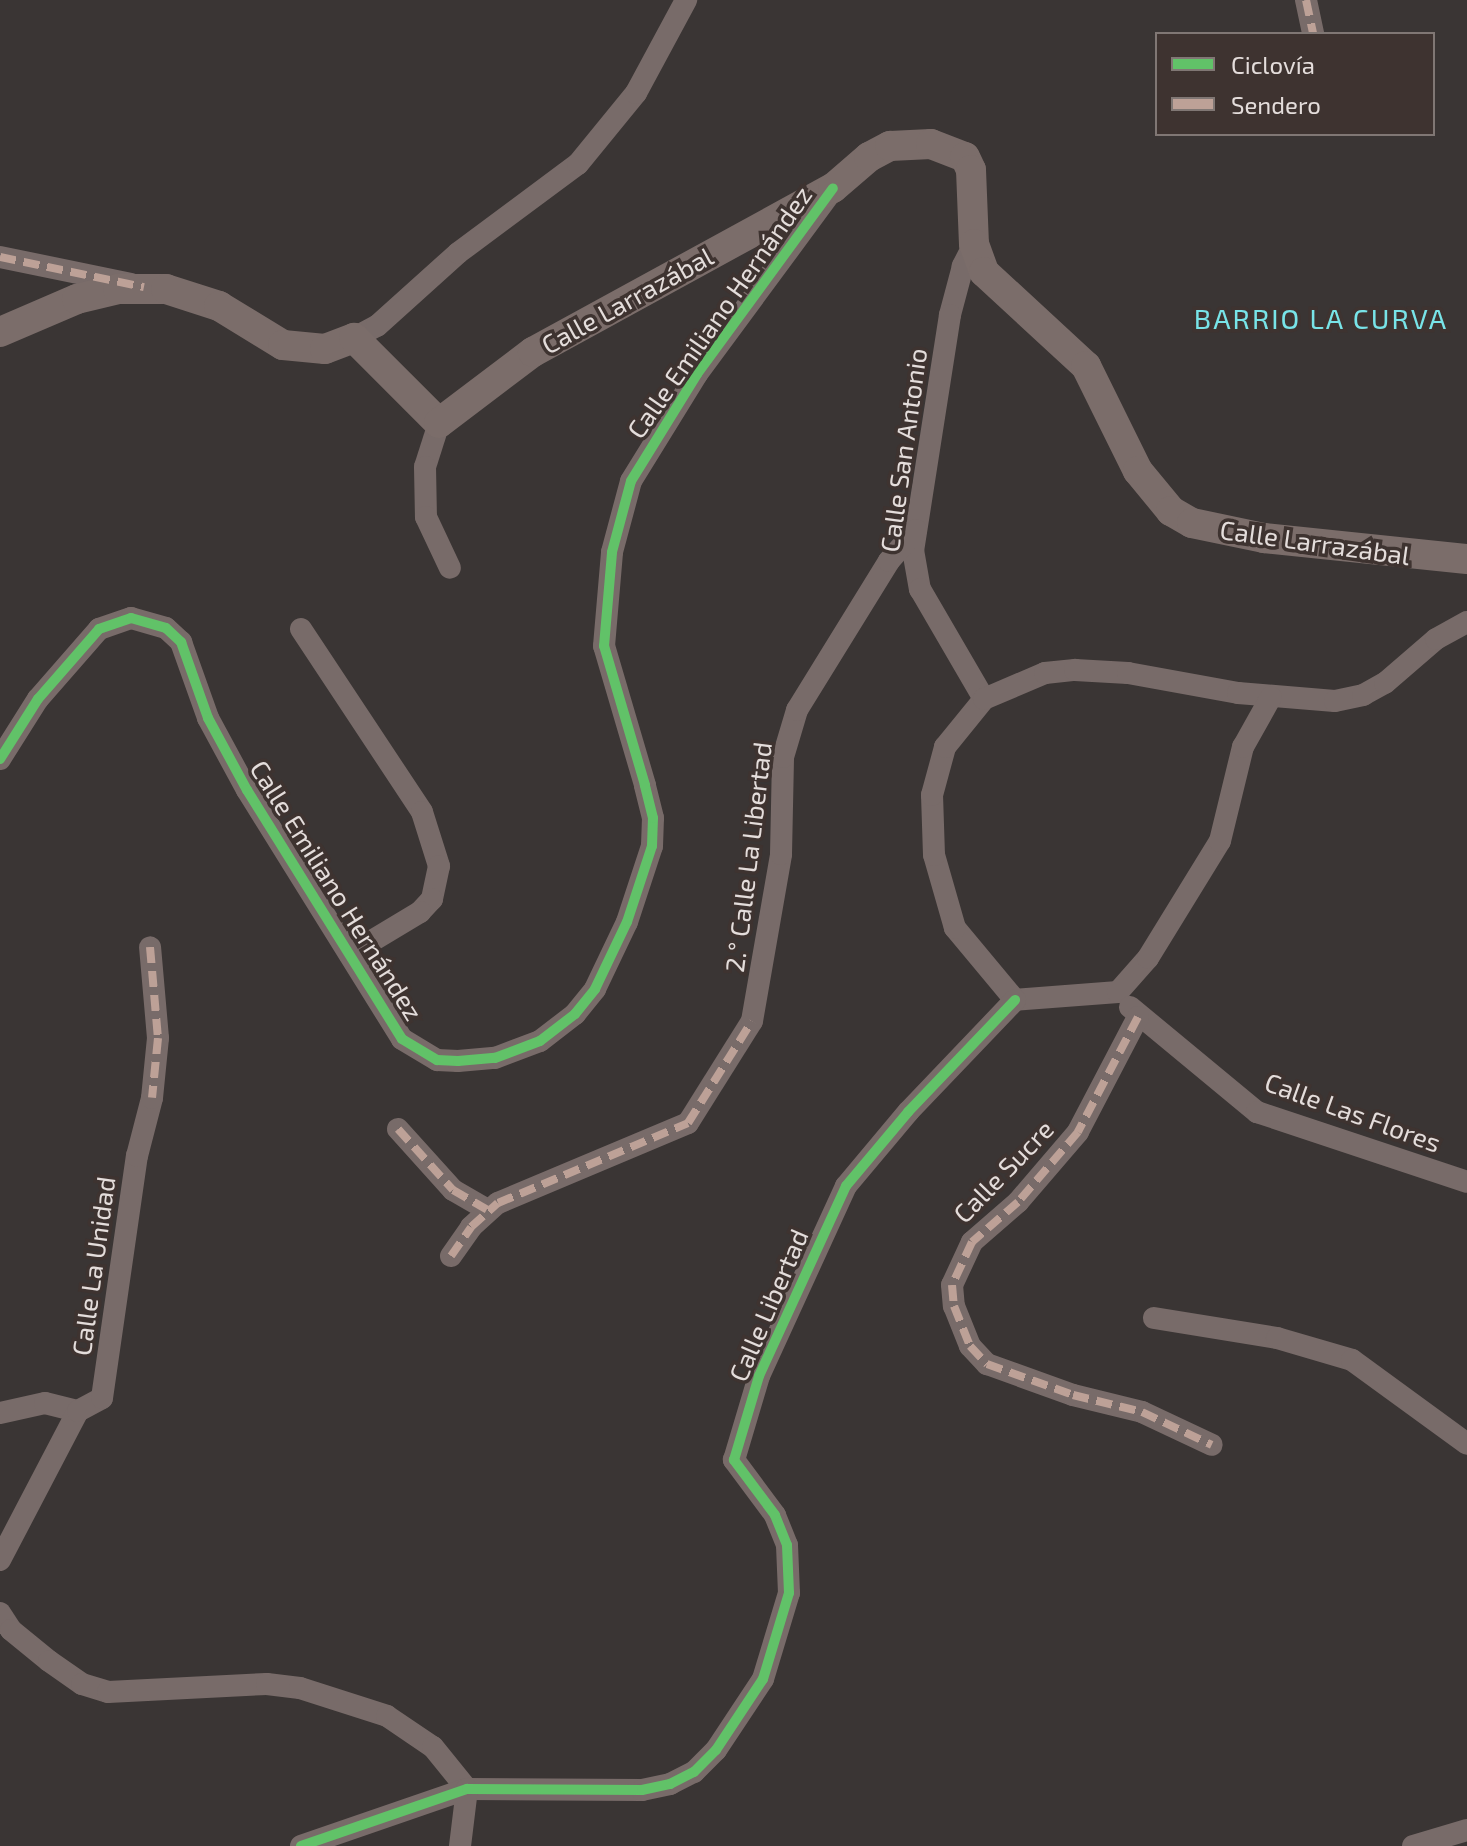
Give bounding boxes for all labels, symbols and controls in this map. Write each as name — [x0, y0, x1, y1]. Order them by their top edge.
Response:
legend — [1155, 32, 1435, 136]
text: Ciclovía — [1231, 50, 1315, 79]
text: Sendero — [1231, 90, 1321, 119]
street label: Calle Emiliano Hernández — [620, 180, 818, 444]
street label: Calle Larrazábal — [536, 240, 718, 360]
district label: BARRIO LA CURVA — [1193, 301, 1449, 335]
street label: Calle San Antonio — [873, 346, 933, 554]
street label: Calle Larrazábal — [1218, 513, 1412, 571]
street label: 2.° Calle La Libertad — [718, 740, 778, 974]
street label: Calle Emiliano Hernández — [244, 754, 430, 1026]
street label: Calle Las Flores — [1261, 1066, 1445, 1158]
street label: Calle Sucre — [946, 1113, 1060, 1229]
street label: Calle La Unidad — [65, 1174, 121, 1358]
street label: Calle Libertad — [722, 1224, 814, 1386]

